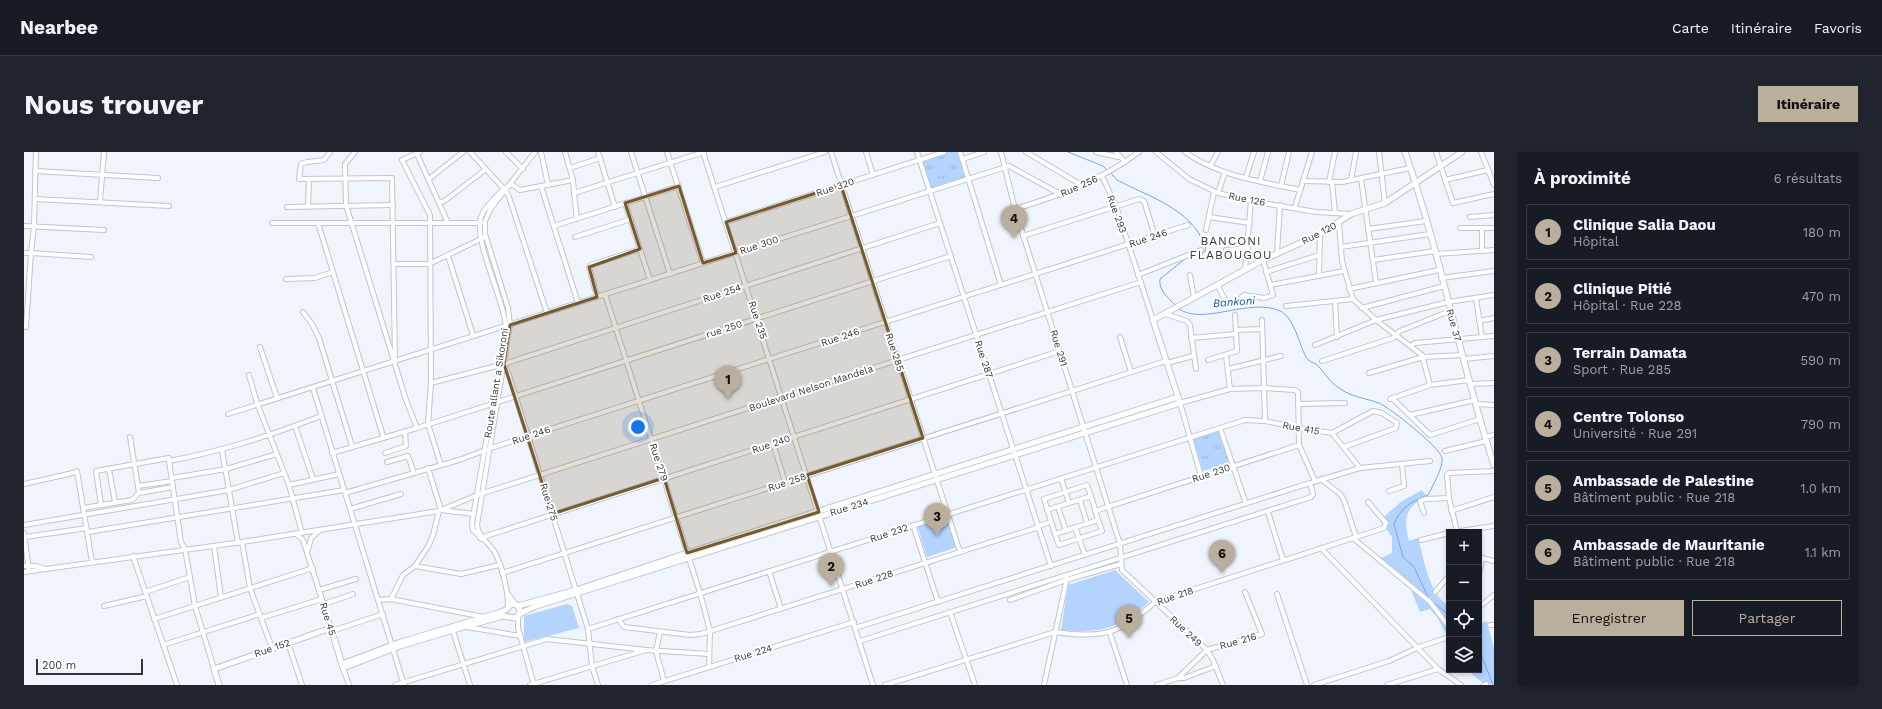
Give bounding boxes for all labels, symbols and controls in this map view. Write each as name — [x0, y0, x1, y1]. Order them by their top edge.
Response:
text: Nearbee — [20, 16, 98, 39]
text: Carte — [1672, 20, 1709, 36]
text: Itinéraire — [1731, 20, 1792, 36]
text: Favoris — [1814, 20, 1862, 36]
button: Itinéraire — [1758, 86, 1858, 122]
text: Nous trouver — [24, 88, 203, 121]
text: À proximité — [1534, 168, 1631, 188]
text: 6 résultats — [1774, 171, 1842, 186]
street label: Rue 256 — [1059, 173, 1099, 199]
street label: Rue 320 — [814, 176, 856, 198]
street label: Rue 126 — [1228, 190, 1266, 208]
street label: Rue 293 — [1105, 194, 1129, 235]
pin: 4 — [1001, 205, 1027, 238]
text: Clinique Salia Daou — [1573, 216, 1716, 234]
street label: Rue 120 — [1300, 220, 1338, 246]
text: 1 — [1545, 225, 1551, 240]
text: 180 m — [1803, 225, 1841, 240]
street label: Rue 246 — [1127, 227, 1169, 249]
street label: Rue 300 — [738, 234, 780, 256]
district label: BANCONI FLABOUGOU — [1190, 234, 1272, 262]
text: Hôpital — [1573, 234, 1619, 249]
text: Clinique Pitié — [1573, 280, 1672, 298]
street label: Rue 254 — [701, 282, 743, 304]
text: 2 — [1544, 289, 1552, 304]
text: 470 m — [1802, 289, 1841, 304]
water label: Bankoni — [1212, 294, 1257, 310]
text: Hôpital · Rue 228 — [1573, 298, 1682, 313]
street label: Rue 235 — [747, 300, 769, 341]
street label: Rue 37 — [1444, 308, 1464, 343]
street label: rue 250 — [705, 318, 743, 340]
street label: Rue 246 — [819, 326, 861, 348]
street label: Route allant a Sikoroni — [482, 327, 510, 439]
street label: Rue 291 — [1048, 328, 1070, 368]
street label: Rue 285 — [884, 331, 906, 373]
street label: Rue 287 — [973, 339, 995, 380]
text: Terrain Damata — [1573, 344, 1687, 362]
text: 3 — [1544, 353, 1552, 368]
text: 590 m — [1801, 353, 1841, 368]
text: Sport · Rue 285 — [1573, 362, 1671, 377]
street label: Boulevard Nelson Mandela — [748, 363, 875, 413]
pin: 1 — [715, 366, 741, 399]
text: Centre Tolonso — [1573, 408, 1684, 426]
your location — [628, 417, 648, 437]
text: 4 — [1544, 417, 1552, 432]
text: 790 m — [1801, 417, 1841, 432]
street label: Rue 415 — [1282, 419, 1321, 437]
street label: Rue 246 — [510, 424, 552, 446]
text: Université · Rue 291 — [1573, 426, 1697, 441]
street label: Rue 240 — [750, 433, 792, 455]
street label: Rue 279 — [648, 442, 670, 482]
street label: Rue 230 — [1190, 462, 1232, 484]
street label: Rue 258 — [766, 471, 808, 493]
text: Ambassade de Palestine — [1573, 472, 1754, 490]
text: 5 — [1544, 481, 1552, 496]
text: 1.0 km — [1801, 481, 1841, 496]
street label: Rue 275 — [538, 482, 560, 522]
text: Bâtiment public · Rue 218 — [1573, 490, 1735, 505]
street label: Rue 234 — [828, 496, 870, 518]
pin: 3 — [924, 503, 950, 536]
street label: Rue 232 — [869, 522, 910, 544]
map controls — [1446, 529, 1482, 673]
button: + — [1446, 529, 1482, 565]
text: Ambassade de Mauritanie — [1573, 536, 1765, 554]
pin: 6 — [1209, 540, 1235, 573]
text: 6 — [1544, 545, 1552, 560]
text: 1.1 km — [1805, 545, 1841, 560]
pin: 2 — [818, 553, 844, 586]
text: Bâtiment public · Rue 218 — [1573, 554, 1735, 569]
button: − — [1446, 565, 1482, 601]
street label: Rue 228 — [853, 568, 895, 590]
street label: Rue 218 — [1155, 585, 1195, 607]
button: Enregistrer — [1534, 600, 1684, 636]
button: Partager — [1692, 600, 1842, 636]
street label: Rue 45 — [318, 601, 338, 637]
button: locate — [1446, 601, 1482, 637]
pin: 5 — [1116, 605, 1142, 638]
street label: Rue 249 — [1168, 613, 1204, 649]
street label: Rue 216 — [1218, 631, 1258, 651]
street label: Rue 152 — [253, 637, 292, 659]
button: layers — [1446, 637, 1482, 673]
street label: Rue 224 — [733, 642, 773, 664]
scale bar — [36, 657, 143, 676]
text: 200 m — [42, 659, 76, 672]

